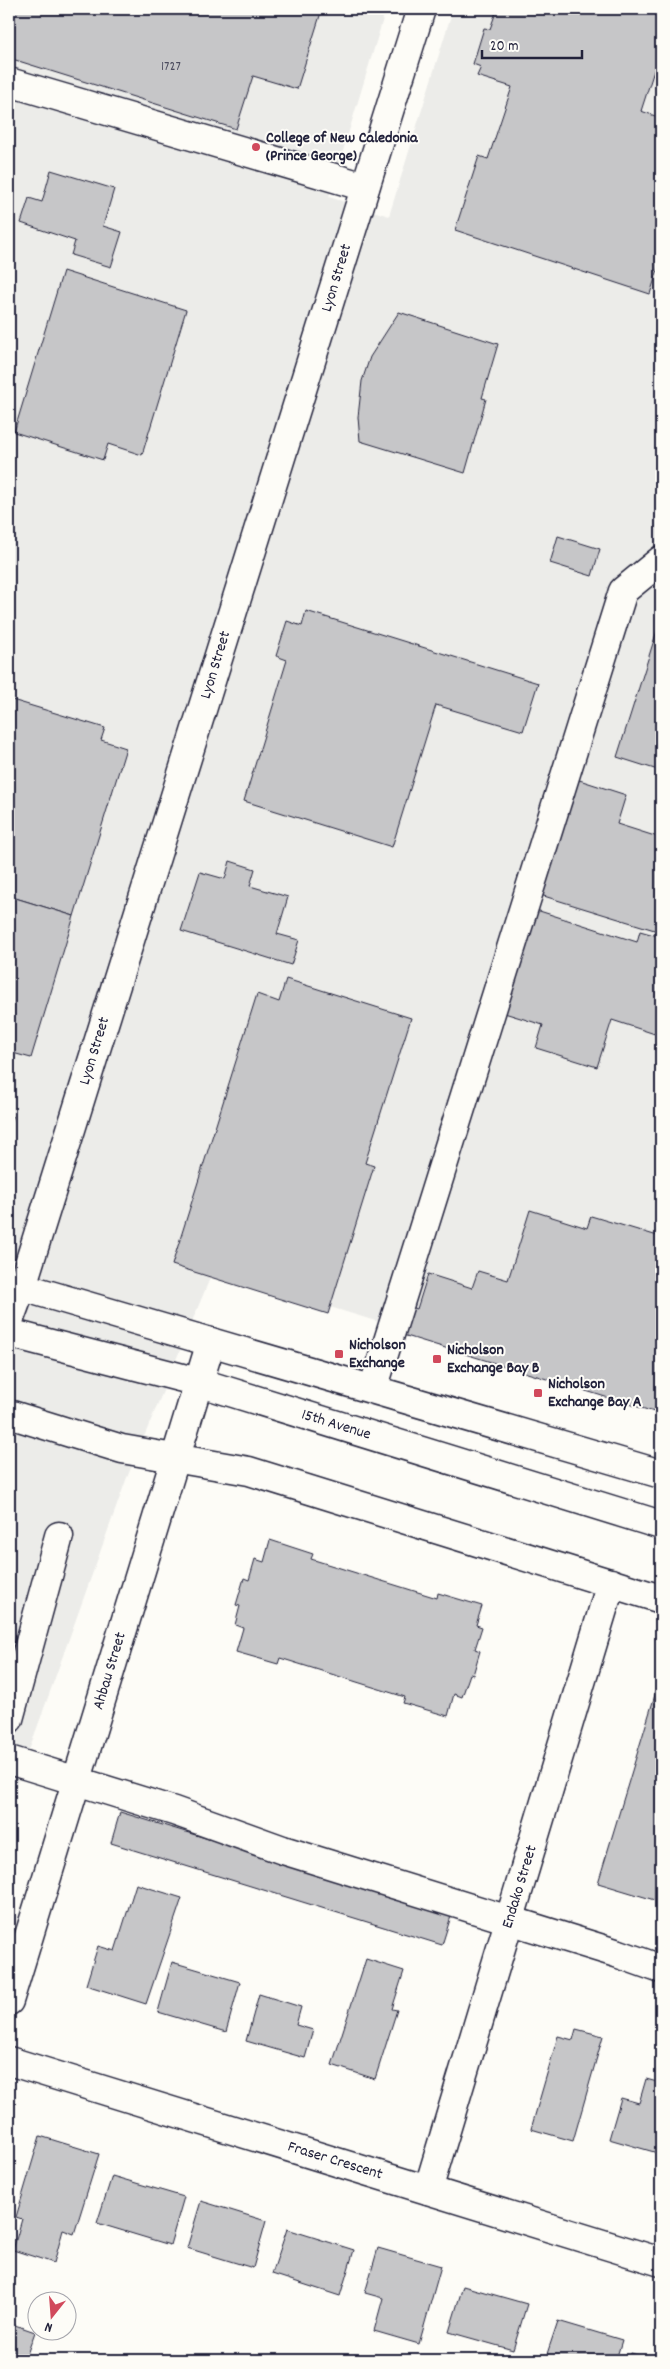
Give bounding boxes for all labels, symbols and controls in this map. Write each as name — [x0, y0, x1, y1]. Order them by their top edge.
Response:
scale bar — [482, 28, 582, 60]
text: 20 m — [490, 36, 518, 58]
house number: 1727 — [161, 57, 181, 77]
place label: College of New Caledonia (Prince George) — [266, 127, 419, 168]
marker: College of New Caledonia (Prince George) — [250, 141, 262, 153]
street label: Lyon Street — [316, 241, 358, 315]
street label: Lyon Street — [195, 628, 237, 702]
street label: Lyon Street — [74, 1014, 116, 1088]
place label: Nicholson Exchange — [349, 1334, 406, 1375]
place label: Nicholson Exchange Bay B — [447, 1339, 540, 1380]
marker: Nicholson Exchange — [333, 1348, 345, 1360]
marker: Nicholson Exchange Bay B — [431, 1353, 443, 1365]
place label: Nicholson Exchange Bay A — [548, 1373, 642, 1414]
marker: Nicholson Exchange Bay A — [532, 1387, 544, 1399]
street label: 15th Avenue — [298, 1404, 374, 1446]
street label: Ahbau Street — [87, 1629, 133, 1713]
street label: Endako Street — [496, 1842, 544, 1931]
street label: Fraser Crescent — [285, 2136, 385, 2186]
north arrow — [28, 2292, 78, 2342]
text: N — [42, 2316, 55, 2337]

